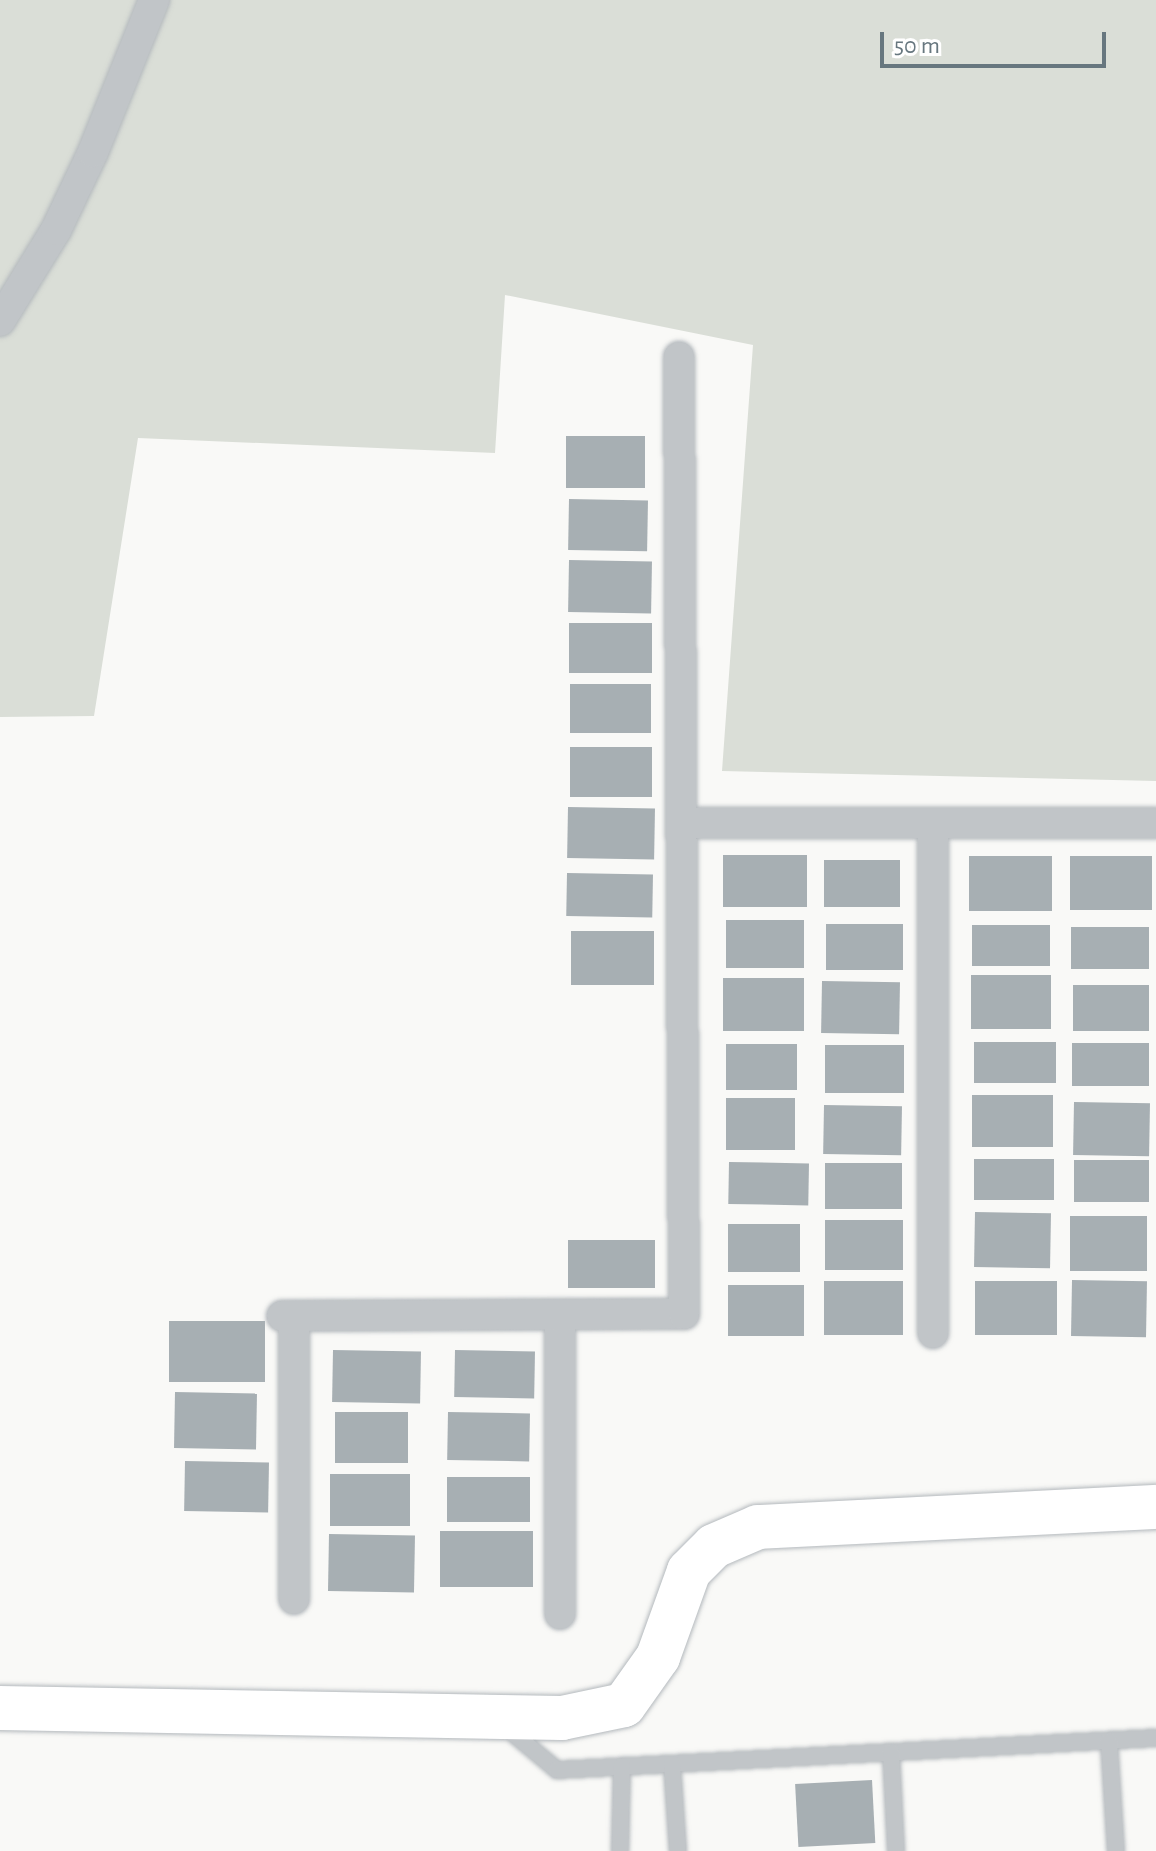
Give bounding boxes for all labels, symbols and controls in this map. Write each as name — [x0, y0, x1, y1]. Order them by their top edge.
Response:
scale bar — [884, 16, 1110, 66]
text: 50 m — [894, 34, 940, 58]

